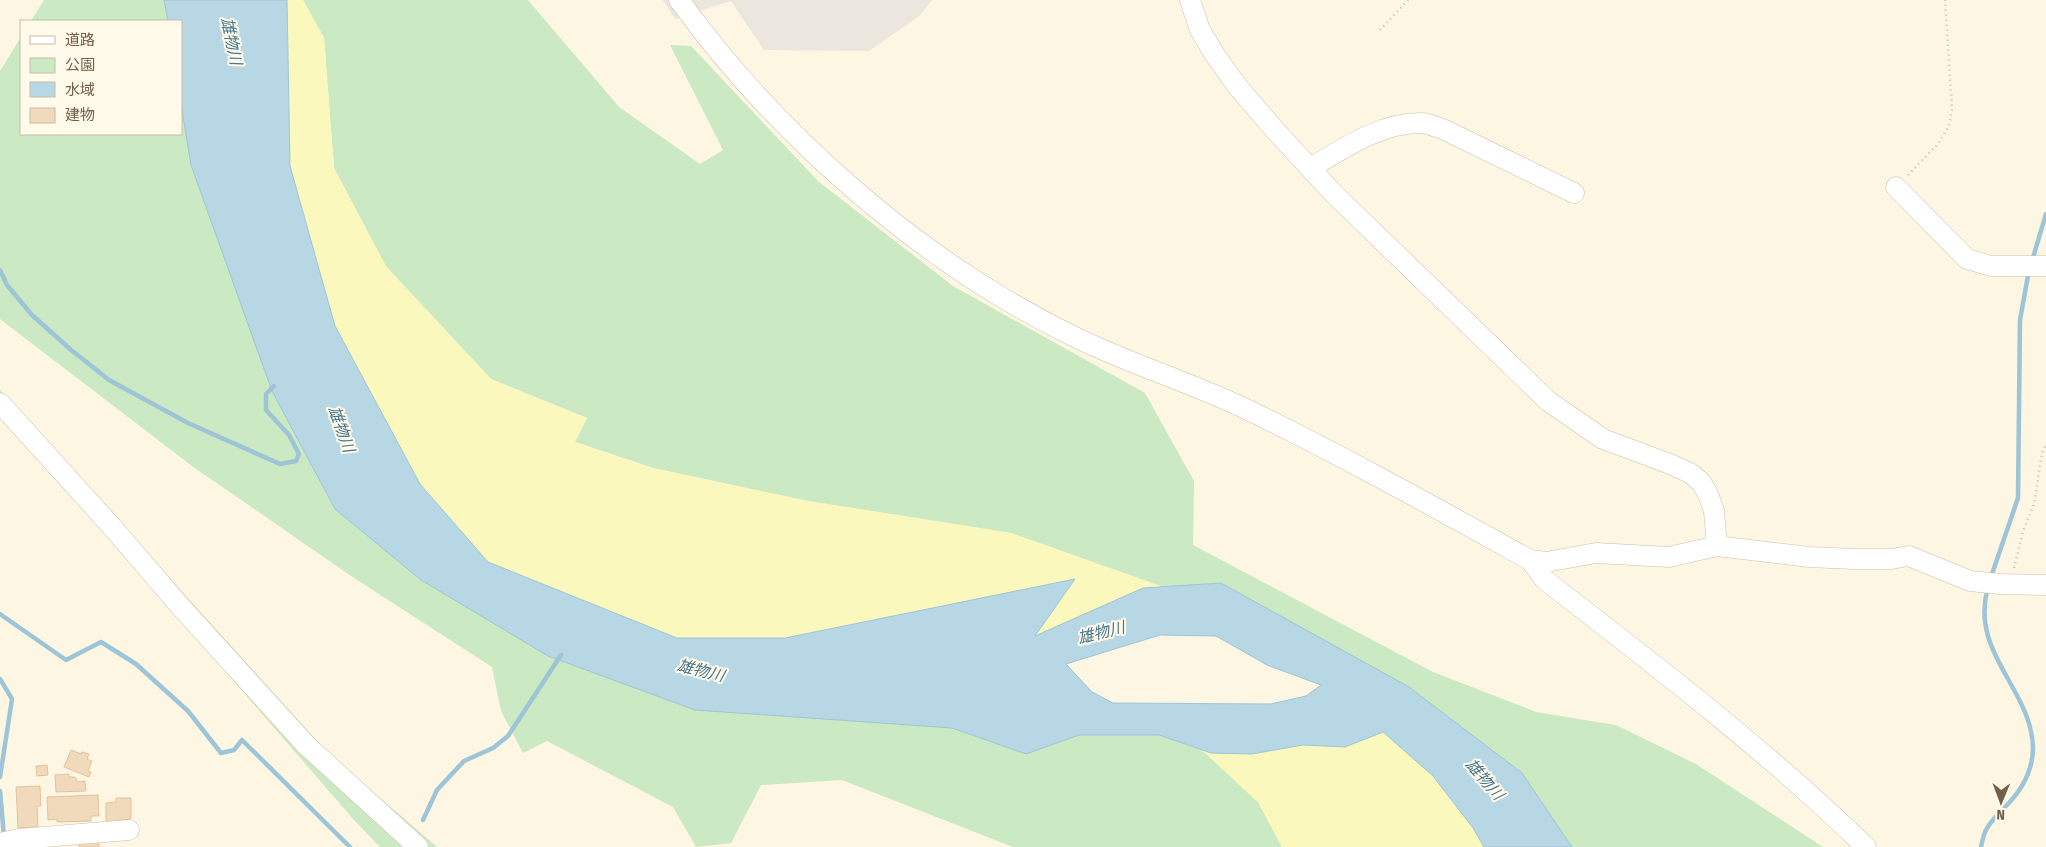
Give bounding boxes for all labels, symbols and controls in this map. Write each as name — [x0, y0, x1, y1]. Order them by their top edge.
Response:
water label: 雄物川 — [217, 16, 246, 69]
legend — [20, 20, 182, 135]
text: 道路 — [65, 31, 95, 49]
text: 公園 — [65, 56, 95, 74]
text: 水域 — [65, 81, 95, 99]
text: 建物 — [65, 106, 95, 124]
water label: 雄物川 — [324, 403, 359, 457]
water label: 雄物川 — [1076, 617, 1129, 648]
water label: 雄物川 — [675, 655, 728, 686]
water label: 雄物川 — [1462, 755, 1509, 805]
north arrow — [1976, 777, 2026, 827]
text: N — [1996, 806, 2005, 823]

